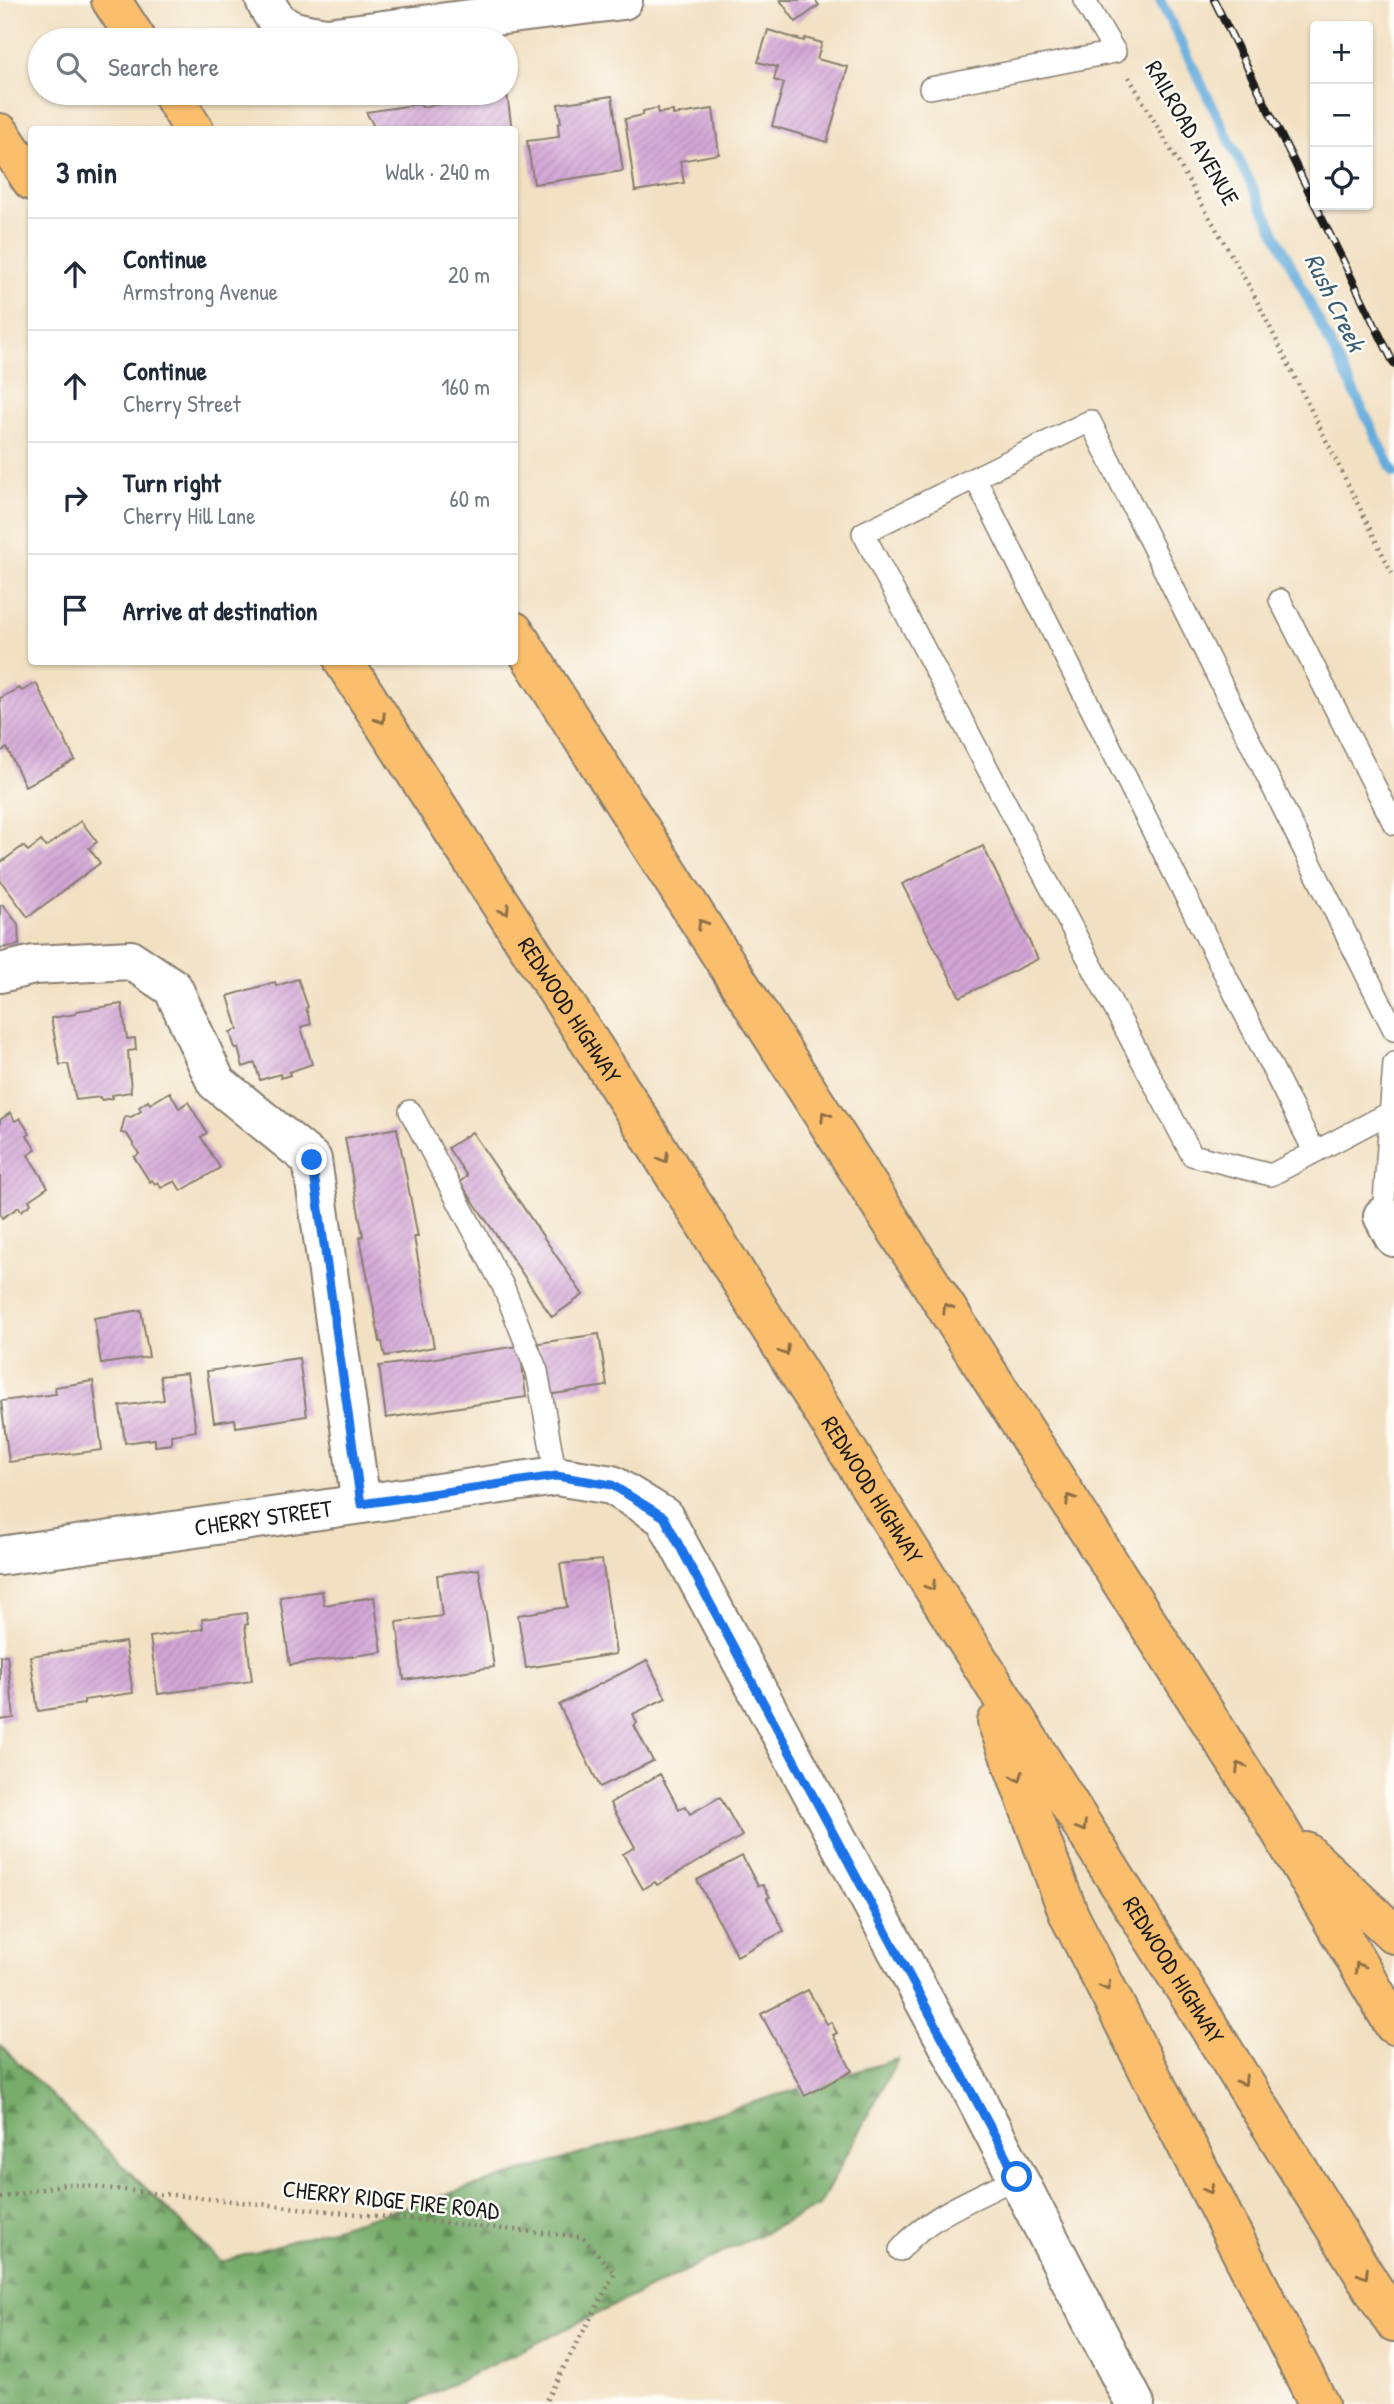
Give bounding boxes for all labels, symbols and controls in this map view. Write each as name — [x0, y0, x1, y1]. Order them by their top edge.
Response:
map controls — [1310, 21, 1373, 210]
button: + — [1310, 21, 1373, 84]
search box — [28, 28, 518, 105]
icon: search — [52, 48, 90, 86]
text: Search here — [108, 49, 219, 84]
street label: RAILROAD AVENUE — [1138, 54, 1248, 211]
button: − — [1310, 84, 1373, 147]
button: locate — [1310, 147, 1373, 210]
text: 3 min — [56, 152, 117, 192]
text: Walk · 240 m — [385, 156, 490, 187]
text: Continue — [123, 241, 207, 276]
water label: Rush Creek — [1297, 247, 1375, 359]
icon: ahead — [56, 255, 94, 293]
text: 20 m — [448, 259, 490, 290]
text: Armstrong Avenue — [123, 276, 278, 307]
text: Continue — [123, 353, 207, 388]
icon: ahead — [56, 367, 94, 405]
text: 160 m — [441, 371, 490, 402]
text: Cherry Street — [123, 388, 241, 419]
text: Turn right — [123, 465, 221, 500]
icon: right — [56, 479, 94, 517]
text: 60 m — [450, 483, 490, 514]
text: Cherry Hill Lane — [123, 500, 255, 531]
icon: arrive — [56, 591, 94, 629]
text: Arrive at destination — [123, 593, 318, 628]
one-way arrow — [373, 711, 385, 724]
one-way arrow — [496, 902, 509, 915]
one-way arrow — [697, 919, 710, 932]
street label: REDWOOD HIGHWAY — [511, 931, 630, 1090]
one-way arrow — [820, 1111, 833, 1124]
route end — [296, 1144, 327, 1175]
one-way arrow — [656, 1151, 669, 1164]
one-way arrow — [943, 1302, 956, 1315]
one-way arrow — [776, 1344, 789, 1357]
street label: REDWOOD HIGHWAY — [815, 1410, 931, 1569]
street label: CHERRY STREET — [192, 1491, 335, 1543]
one-way arrow — [1065, 1494, 1078, 1507]
one-way arrow — [923, 1578, 936, 1591]
one-way arrow — [1235, 1761, 1248, 1774]
one-way arrow — [1009, 1771, 1023, 1783]
one-way arrow — [1074, 1819, 1087, 1832]
street label: REDWOOD HIGHWAY — [1116, 1890, 1233, 2050]
one-way arrow — [1355, 1961, 1368, 1974]
one-way arrow — [1097, 1979, 1111, 1991]
one-way arrow — [1234, 2074, 1247, 2087]
route start — [1001, 2161, 1032, 2192]
street label: CHERRY RIDGE FIRE ROAD — [281, 2172, 502, 2226]
one-way arrow — [1201, 2182, 1215, 2194]
one-way arrow — [1355, 2266, 1368, 2279]

